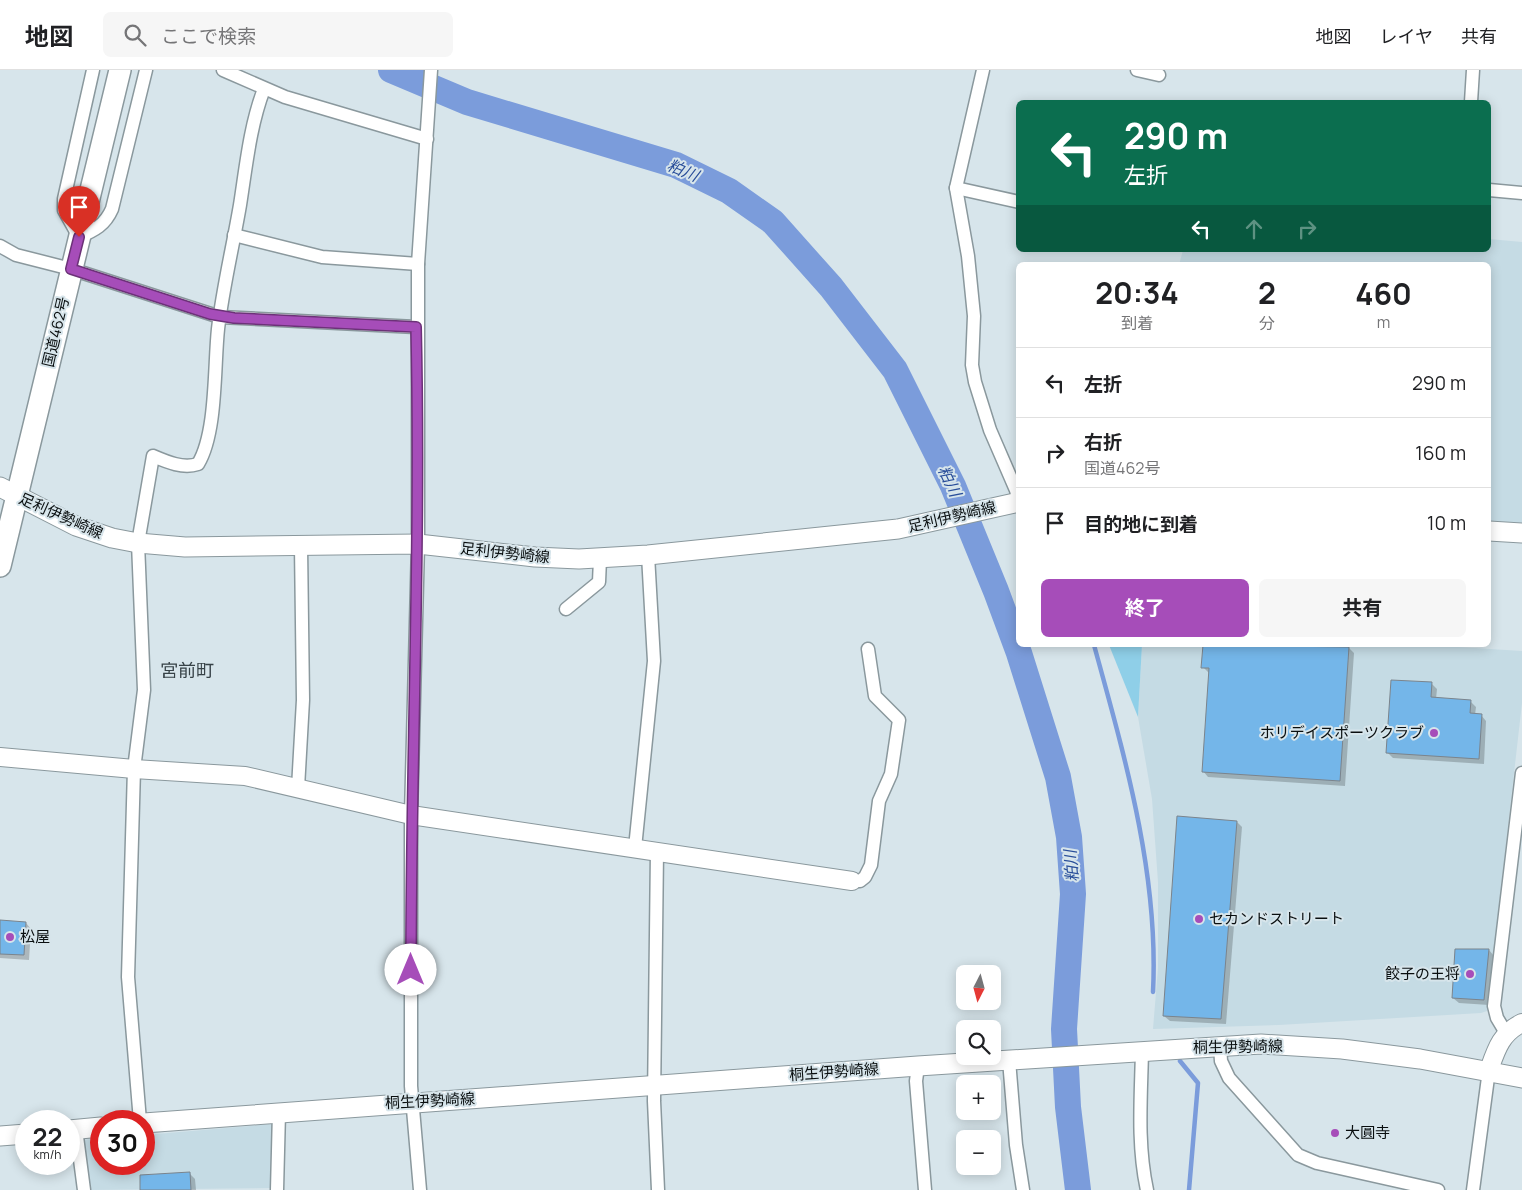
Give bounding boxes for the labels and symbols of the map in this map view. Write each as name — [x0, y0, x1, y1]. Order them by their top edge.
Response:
water label: 粕川 — [664, 154, 704, 187]
pin — [58, 186, 100, 237]
street label: 国道462号 — [37, 295, 74, 369]
water label: 粕川 — [933, 462, 968, 502]
street label: 足利伊勢崎線 — [16, 488, 107, 543]
street label: 足利伊勢崎線 — [906, 496, 998, 537]
street label: 足利伊勢崎線 — [459, 537, 551, 568]
district label: 宮前町 — [160, 658, 214, 682]
place label: ホリデイスポーツクラブ — [1260, 722, 1424, 743]
marker: ホリデイスポーツクラブ — [1428, 727, 1440, 739]
water label: 粕川 — [1058, 847, 1083, 883]
place label: セカンドストリート — [1209, 908, 1344, 929]
marker: セカンドストリート — [1193, 913, 1205, 925]
place label: 松屋 — [20, 926, 50, 947]
marker: 松屋 — [4, 931, 16, 943]
position arrow — [384, 943, 436, 995]
place label: 餃子の王将 — [1385, 963, 1460, 984]
north arrow — [956, 965, 1001, 1010]
marker: 餃子の王将 — [1464, 968, 1476, 980]
street label: 桐生伊勢崎線 — [1193, 1035, 1283, 1058]
street label: 桐生伊勢崎線 — [788, 1058, 880, 1085]
street label: 桐生伊勢崎線 — [384, 1088, 475, 1113]
speed limit sign: 30 — [90, 1110, 155, 1175]
place label: 大圓寺 — [1345, 1122, 1390, 1143]
marker: 大圓寺 — [1329, 1127, 1341, 1139]

